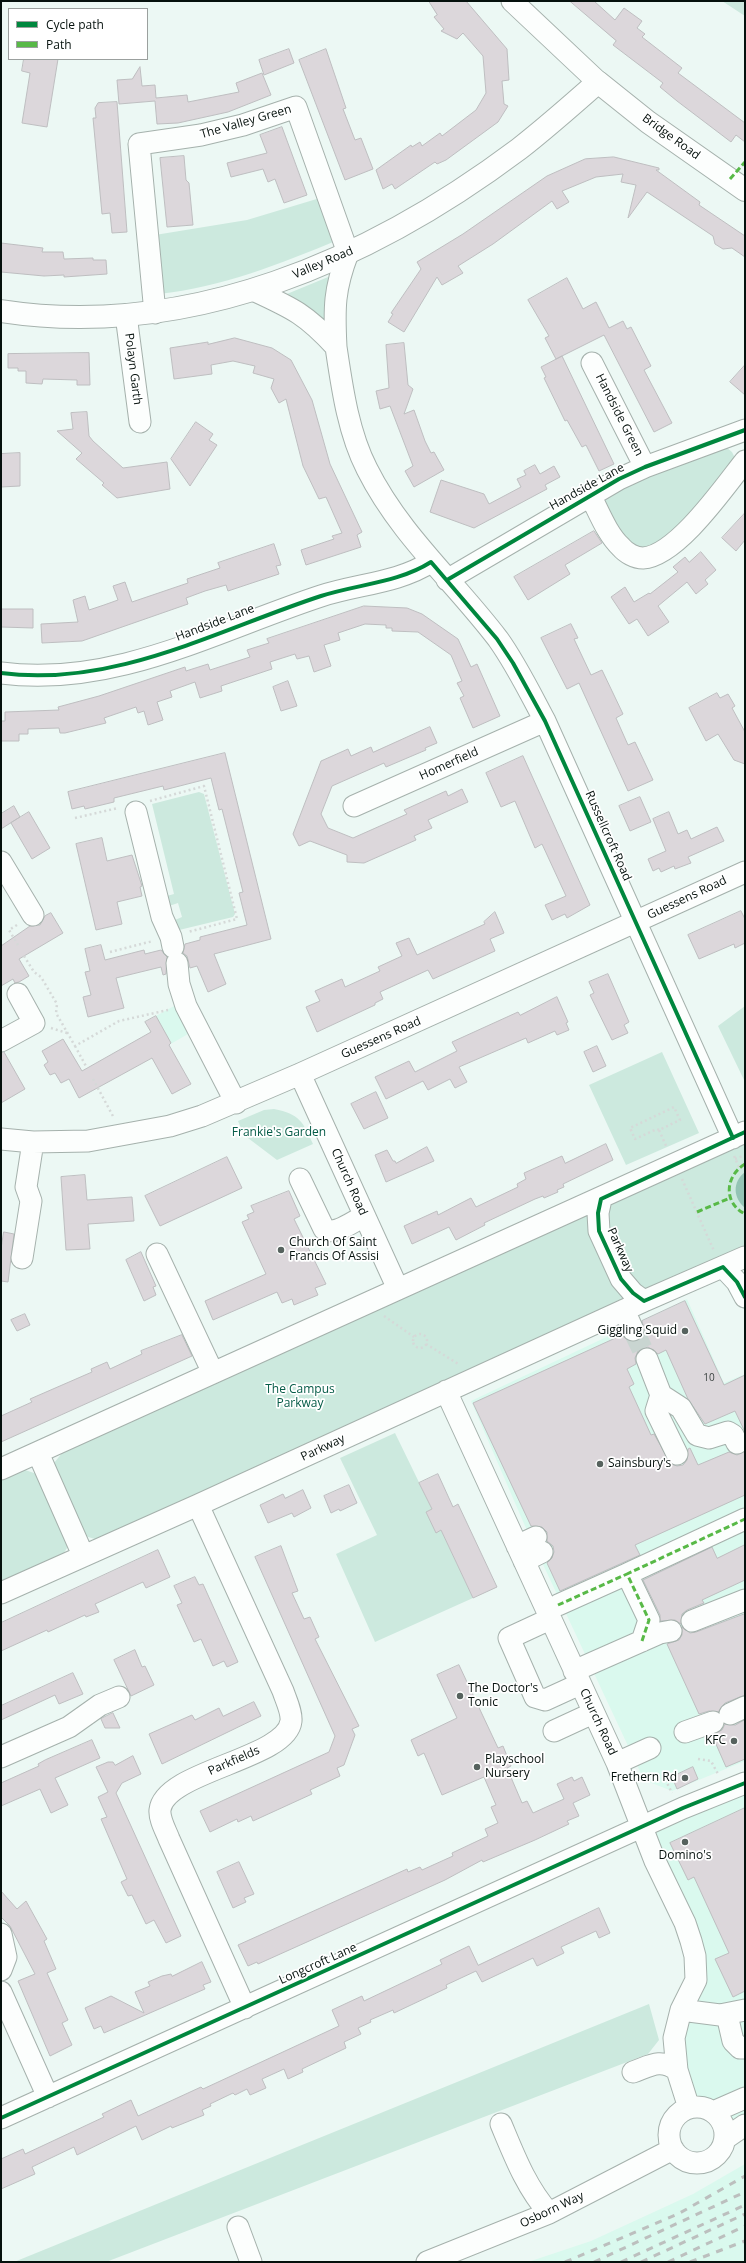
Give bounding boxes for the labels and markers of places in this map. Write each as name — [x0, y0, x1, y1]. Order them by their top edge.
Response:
place label: Church Of Saint Francis Of Assisi — [289, 1236, 379, 1264]
marker: Church Of Saint Francis Of Assisi — [276, 1245, 286, 1255]
place label: Giggling Squid — [598, 1324, 677, 1338]
marker: Giggling Squid — [680, 1326, 690, 1336]
place label: Sainsbury's — [608, 1457, 671, 1471]
marker: Sainsbury's — [595, 1459, 605, 1469]
place label: The Doctor's Tonic — [468, 1682, 538, 1710]
marker: The Doctor's Tonic — [455, 1691, 465, 1701]
place label: KFC — [705, 1734, 726, 1748]
marker: KFC — [729, 1736, 739, 1746]
place label: Playschool Nursery — [485, 1753, 544, 1781]
marker: Playschool Nursery — [472, 1762, 482, 1772]
place label: Frethern Rd — [611, 1771, 677, 1785]
marker: Frethern Rd — [680, 1773, 690, 1783]
marker: Domino's — [680, 1837, 690, 1847]
place label: Domino's — [659, 1849, 711, 1863]

